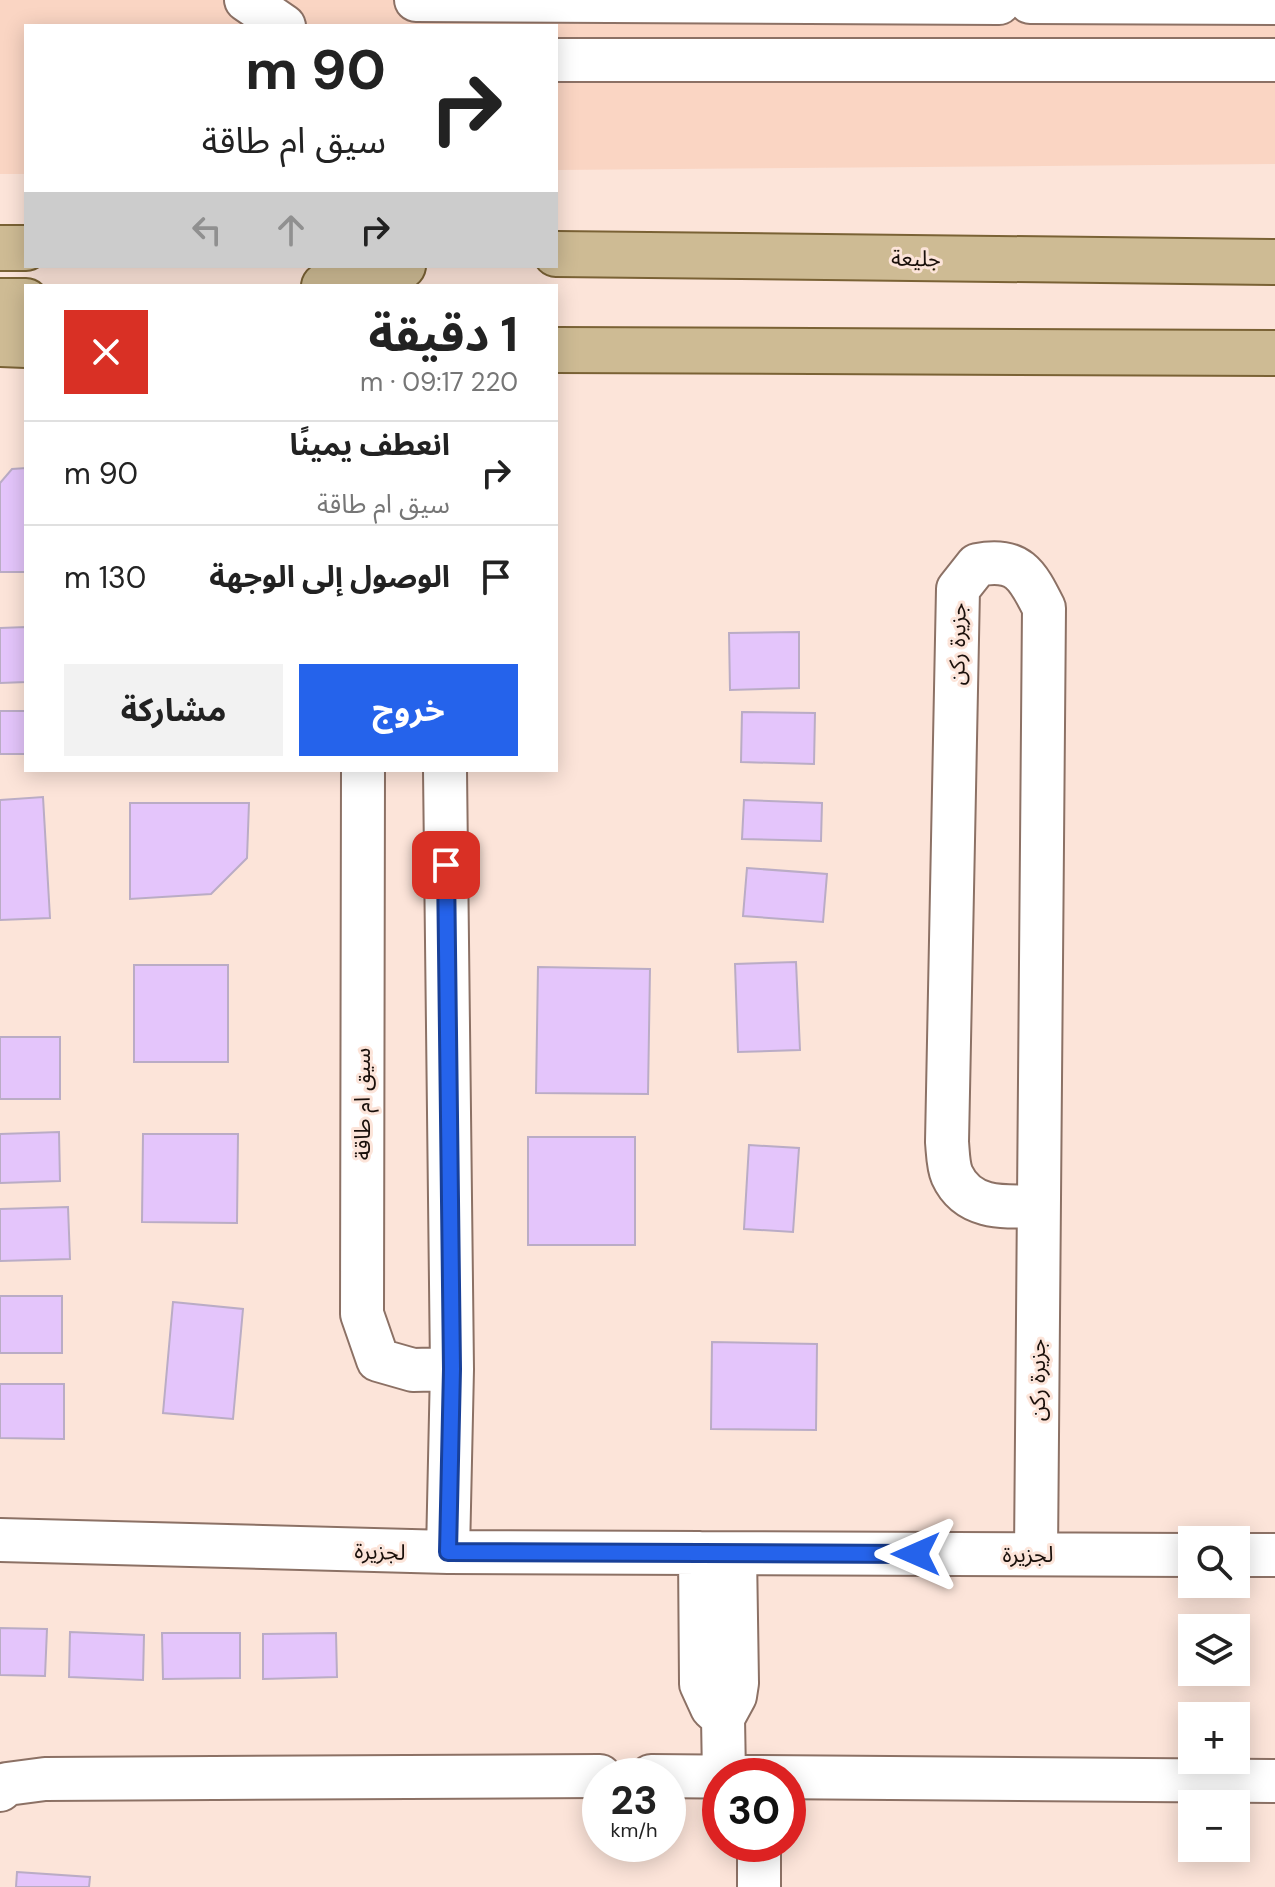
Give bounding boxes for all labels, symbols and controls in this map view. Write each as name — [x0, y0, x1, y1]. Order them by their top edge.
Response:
text: 90 m — [245, 33, 386, 106]
icon: right — [414, 56, 518, 160]
text: سيق ام طاقة — [202, 117, 386, 164]
icon: left — [185, 208, 229, 252]
icon: ahead — [269, 208, 313, 252]
icon: right — [353, 208, 397, 252]
street label: جليعة — [891, 244, 941, 273]
text: 1 دقيقة — [368, 303, 518, 366]
button: close — [64, 310, 148, 394]
text: 220 m · 09:17 — [360, 365, 518, 399]
text: انعطف يمينًا — [290, 425, 450, 464]
icon: right — [474, 451, 518, 495]
text: 90 m — [64, 454, 138, 493]
text: سيق ام طاقة — [317, 487, 450, 521]
icon: arrive — [474, 555, 518, 599]
text: الوصول إلى الوجهة — [209, 557, 450, 596]
text: 130 m — [64, 558, 146, 597]
street label: جزيرة ركن — [942, 602, 973, 686]
button: مشاركة — [64, 664, 283, 756]
button: خروج — [299, 664, 518, 756]
pin — [412, 831, 480, 899]
icon: arrive — [424, 843, 468, 887]
street label: سيق ام طاقة — [348, 1048, 379, 1160]
street label: جزيرة ركن — [1023, 1339, 1052, 1421]
position arrow — [874, 1512, 958, 1596]
map controls — [1178, 1526, 1250, 1862]
button: search — [1178, 1526, 1250, 1598]
street label: لجزيرة — [354, 1536, 406, 1567]
street label: لجزيرة — [1002, 1540, 1054, 1569]
button: layers — [1178, 1614, 1250, 1686]
button: + — [1178, 1702, 1250, 1774]
speed limit sign: 30 — [702, 1758, 806, 1862]
text: 23 — [610, 1774, 658, 1826]
button: − — [1178, 1790, 1250, 1862]
text: km/h — [610, 1817, 658, 1843]

